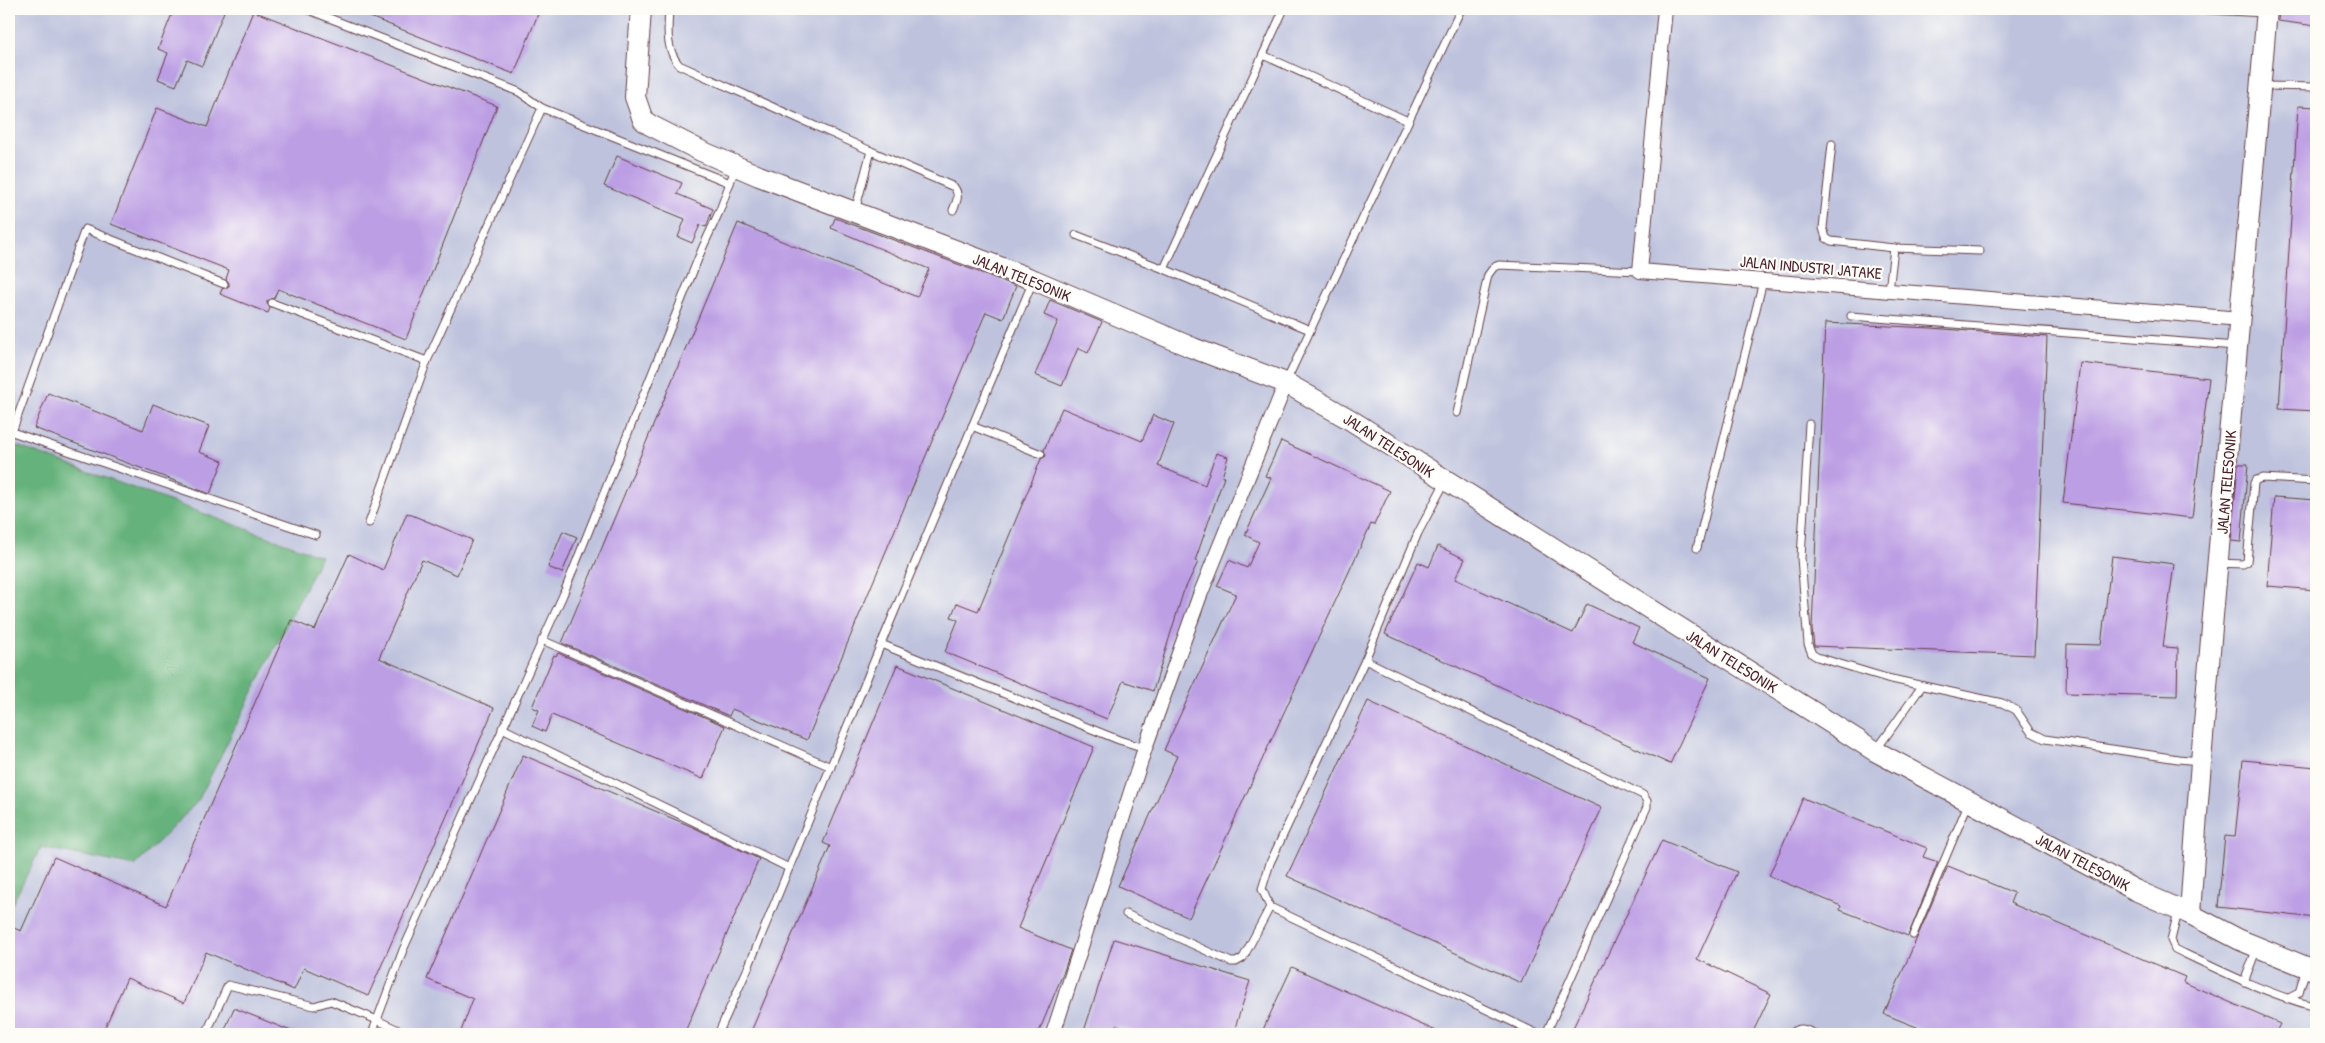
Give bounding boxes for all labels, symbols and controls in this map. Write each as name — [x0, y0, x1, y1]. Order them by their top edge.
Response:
street label: JALAN TELESONIK — [970, 247, 1075, 307]
street label: JALAN INDUSTRI JATAKE — [1739, 250, 1883, 284]
street label: JALAN TELESONIK — [1339, 407, 1439, 483]
street label: JALAN TELESONIK — [2211, 429, 2242, 535]
street label: JALAN TELESONIK — [1682, 624, 1783, 698]
street label: JALAN TELESONIK — [2032, 828, 2135, 896]

